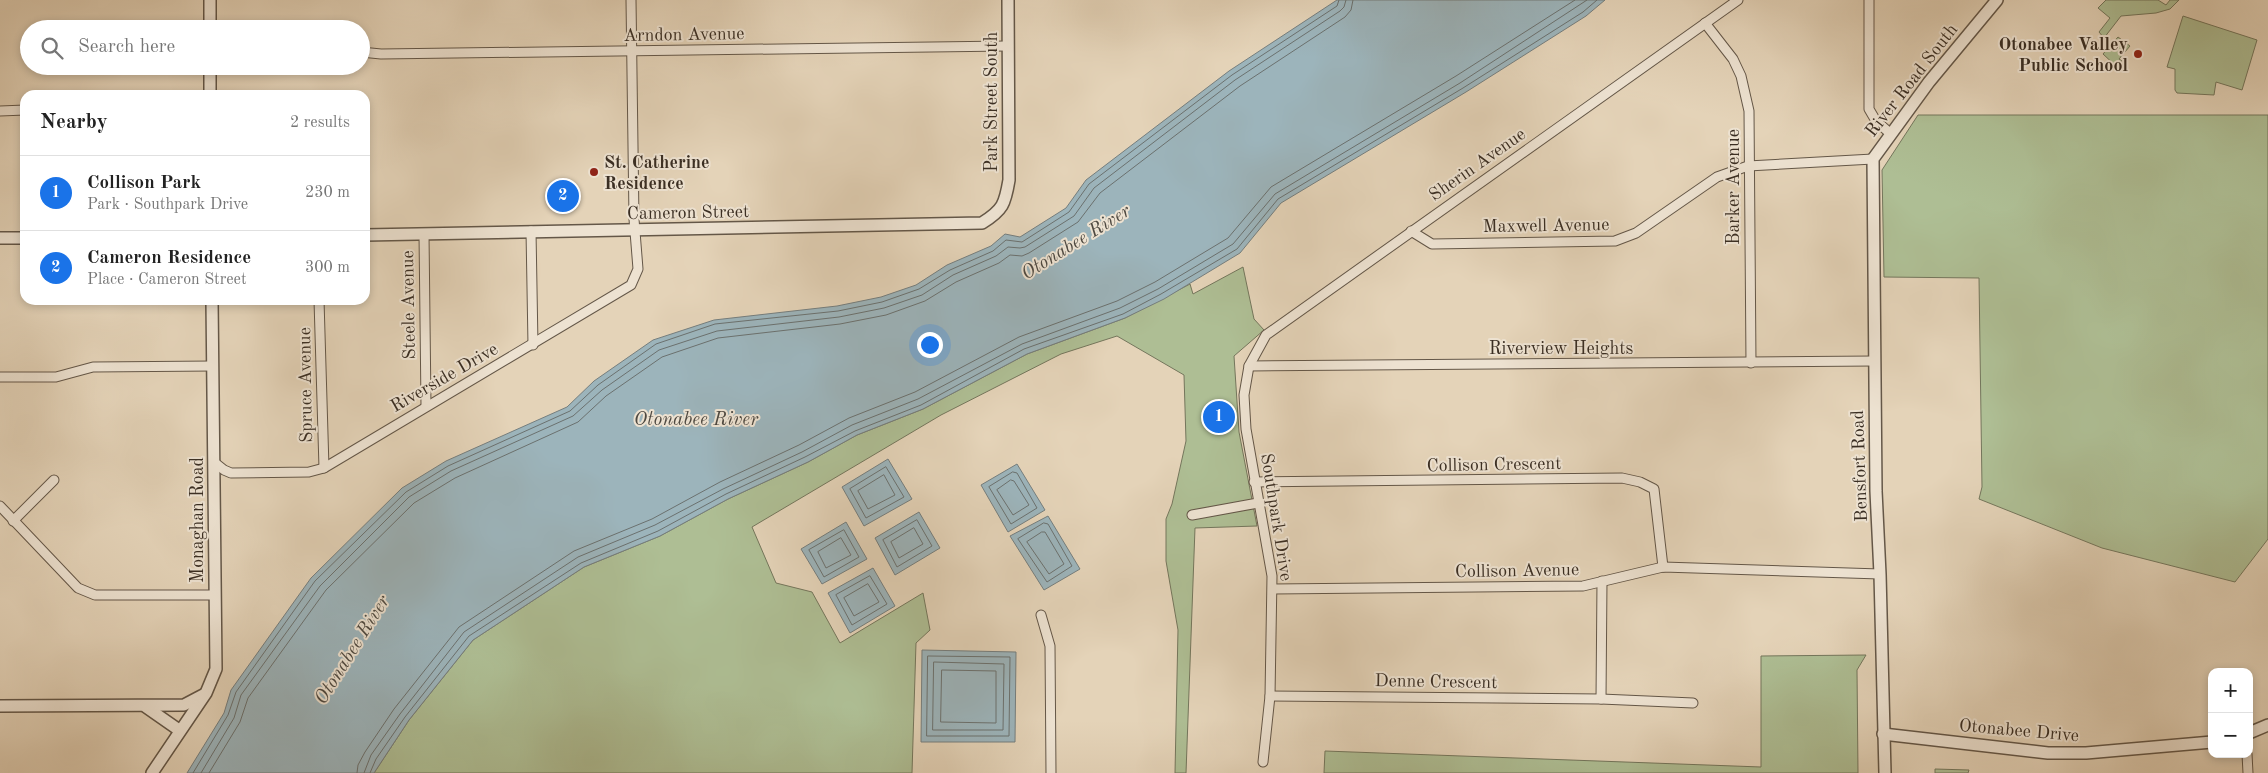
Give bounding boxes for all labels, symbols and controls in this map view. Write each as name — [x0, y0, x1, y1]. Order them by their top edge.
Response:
search box — [20, 20, 370, 75]
street label: River Road South — [1862, 21, 1962, 141]
street label: Arndon Avenue — [623, 25, 745, 45]
street label: Park Street South — [983, 31, 1001, 172]
icon: search — [38, 34, 66, 62]
place label: Otonabee Valley Public School — [1999, 36, 2128, 75]
text: Search here — [78, 38, 175, 57]
marker: Otonabee Valley Public School — [2132, 48, 2144, 60]
text: Nearby — [40, 112, 108, 133]
text: 2 results — [290, 115, 350, 131]
street label: Sherin Avenue — [1426, 125, 1529, 205]
street label: Barker Avenue — [1725, 129, 1743, 245]
place label: St. Catherine Residence — [604, 154, 710, 193]
marker: St. Catherine Residence — [588, 166, 600, 178]
text: Collison Park — [87, 174, 201, 193]
pin: 2 — [547, 177, 579, 215]
text: 1 — [51, 185, 61, 201]
text: 230 m — [305, 185, 350, 201]
text: Park · Southpark Drive — [87, 197, 248, 213]
water label: Otonabee River — [1019, 202, 1135, 284]
street label: Cameron Street — [627, 203, 749, 223]
street label: Maxwell Avenue — [1483, 216, 1609, 236]
text: Cameron Residence — [87, 249, 251, 268]
street label: Steele Avenue — [399, 250, 419, 360]
text: 2 — [51, 260, 61, 276]
text: 300 m — [305, 260, 350, 276]
text: Place · Cameron Street — [87, 272, 247, 288]
street label: Spruce Avenue — [296, 327, 316, 443]
your location — [917, 332, 943, 358]
street label: Riverside Drive — [388, 340, 501, 416]
street label: Riverview Heights — [1489, 340, 1634, 358]
pin: 1 — [1203, 398, 1235, 436]
street label: Bensfort Road — [1849, 410, 1871, 522]
water label: Otonabee River — [634, 411, 759, 430]
street label: Southpark Drive — [1257, 452, 1295, 582]
street label: Collison Crescent — [1426, 455, 1562, 475]
street label: Monaghan Road — [189, 457, 207, 583]
street label: Collison Avenue — [1455, 561, 1579, 581]
water label: Otonabee River — [312, 592, 395, 708]
map controls — [2208, 668, 2253, 758]
button: + — [2208, 668, 2253, 713]
street label: Denne Crescent — [1374, 672, 1498, 692]
button: − — [2208, 713, 2253, 758]
street label: Otonabee Drive — [1958, 717, 2080, 745]

